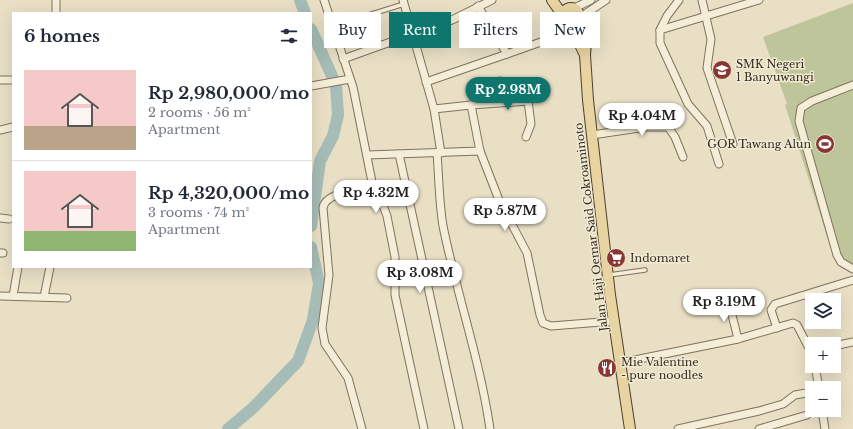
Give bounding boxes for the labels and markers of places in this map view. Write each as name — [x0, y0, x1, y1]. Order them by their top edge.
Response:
place label: SMK Negeri 1 Banyuwangi — [736, 57, 814, 84]
school or university icon: SMK Negeri 1 Banyuwangi — [711, 59, 733, 81]
pin: Rp 2.98M — [467, 77, 549, 111]
pin: Rp 4.04M — [601, 103, 683, 137]
sports icon: GOR Tawang Alun — [814, 133, 836, 155]
place label: GOR Tawang Alun — [707, 137, 811, 151]
pin: Rp 4.32M — [335, 180, 417, 214]
pin: Rp 5.87M — [464, 198, 546, 232]
supermarket icon: Indomaret — [605, 247, 627, 269]
place label: Indomaret — [630, 251, 691, 265]
pin: Rp 3.08M — [379, 260, 461, 294]
pin: Rp 3.19M — [683, 289, 765, 323]
place label: Mie Valentine - pure noodles — [621, 355, 703, 382]
restaurant icon: Mie Valentine - pure noodles — [596, 357, 618, 379]

